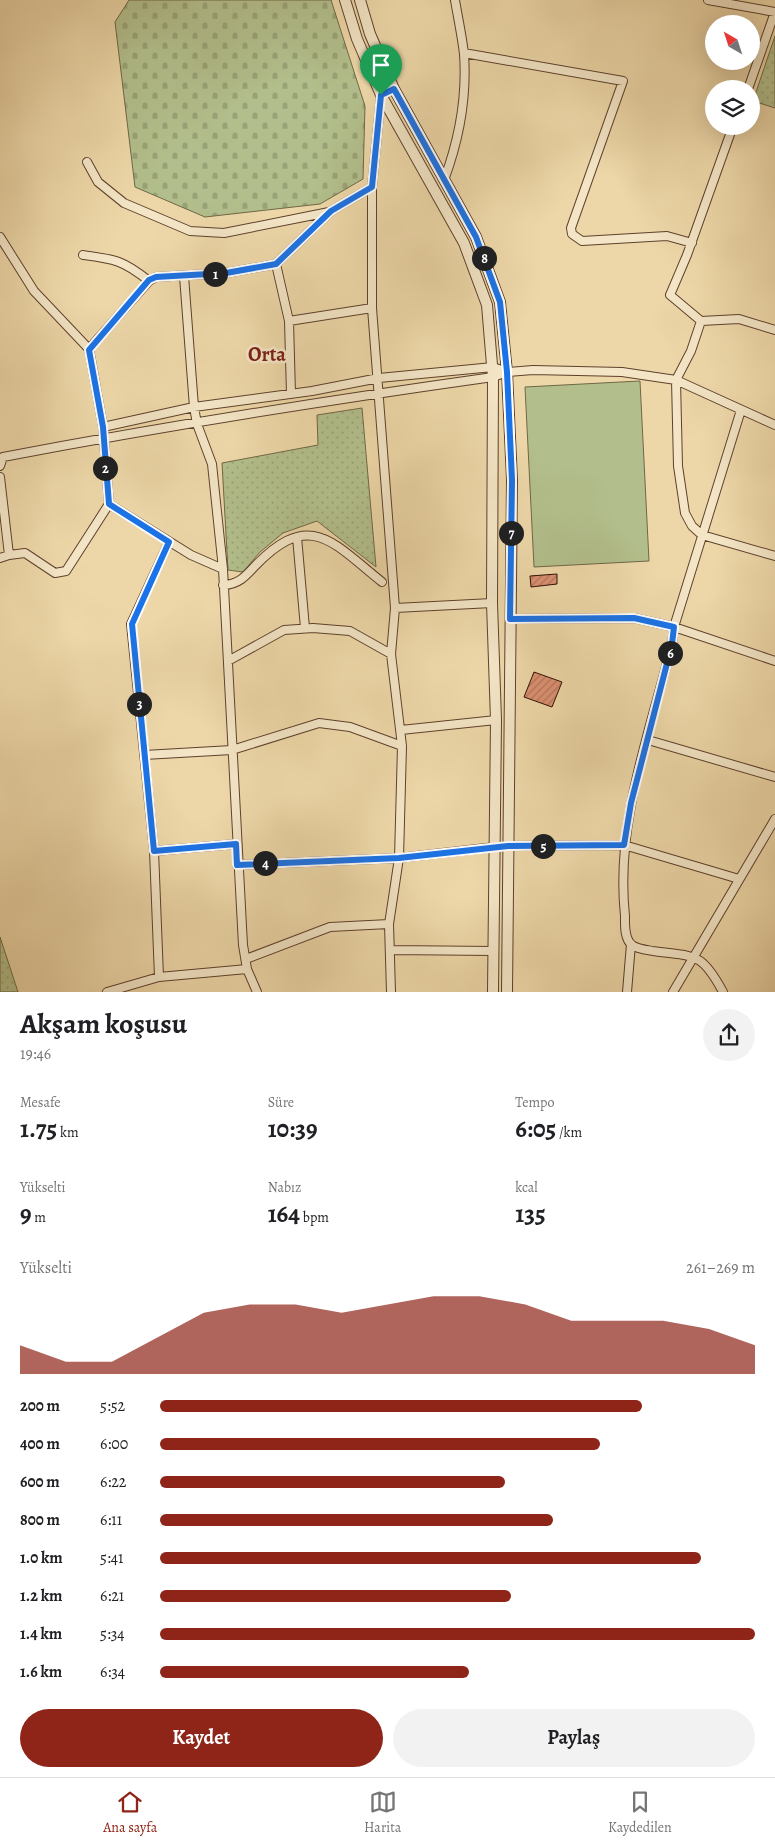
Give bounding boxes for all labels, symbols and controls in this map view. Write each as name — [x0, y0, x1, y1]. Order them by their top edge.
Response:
north arrow — [705, 15, 760, 70]
map controls — [705, 15, 760, 135]
pin — [360, 44, 402, 95]
icon: arrive — [367, 51, 395, 79]
button: layers — [705, 80, 760, 135]
pin: 8 — [472, 246, 496, 270]
text: 8 — [481, 249, 488, 268]
pin: 1 — [202, 262, 228, 286]
text: 1 — [213, 265, 218, 284]
district label: Orta — [248, 341, 286, 368]
pin: 2 — [92, 456, 118, 480]
text: 2 — [102, 459, 109, 478]
pin: 7 — [498, 520, 524, 546]
text: 7 — [509, 524, 514, 543]
pin: 6 — [658, 640, 682, 666]
text: 6 — [667, 644, 674, 663]
pin: 3 — [126, 692, 152, 716]
text: 3 — [136, 695, 143, 714]
pin: 5 — [530, 834, 556, 858]
text: 5 — [541, 837, 546, 856]
pin: 4 — [252, 850, 278, 876]
text: 4 — [262, 854, 269, 873]
text: Akşam koşusu — [20, 1005, 187, 1043]
button: share — [703, 1009, 755, 1061]
text: 19:46 — [20, 1043, 51, 1065]
text: Mesafe — [20, 1093, 61, 1112]
text: Süre — [268, 1093, 294, 1112]
text: Tempo — [515, 1093, 554, 1112]
text: 1.75 — [20, 1112, 57, 1146]
text: 10:39 — [268, 1112, 317, 1146]
text: 6:05 — [515, 1112, 556, 1146]
text: km — [57, 1123, 79, 1142]
text: /km — [556, 1123, 582, 1142]
text: Yükselti — [20, 1178, 66, 1197]
text: Nabız — [268, 1178, 301, 1197]
text: kcal — [515, 1178, 538, 1197]
text: 9 — [20, 1197, 32, 1231]
text: 164 — [268, 1197, 300, 1231]
text: 135 — [515, 1197, 546, 1231]
text: m — [32, 1208, 46, 1227]
text: bpm — [300, 1208, 329, 1227]
text: Yükselti — [20, 1257, 72, 1279]
text: 261–269 m — [686, 1257, 755, 1279]
text: 200 m — [20, 1395, 60, 1417]
text: 5:52 — [100, 1395, 125, 1417]
text: 400 m — [20, 1433, 60, 1455]
text: 6:00 — [100, 1433, 128, 1455]
text: 600 m — [20, 1471, 60, 1493]
text: 6:22 — [100, 1471, 126, 1493]
text: 800 m — [20, 1509, 60, 1531]
text: 6:11 — [100, 1509, 122, 1531]
text: 1.0 km — [20, 1547, 63, 1569]
text: 5:41 — [100, 1547, 123, 1569]
text: 1.2 km — [20, 1585, 62, 1607]
text: 6:21 — [100, 1585, 124, 1607]
text: 1.4 km — [20, 1623, 62, 1645]
text: 5:34 — [100, 1623, 125, 1645]
text: 1.6 km — [20, 1661, 62, 1683]
text: 6:34 — [100, 1661, 125, 1683]
button: Kaydet — [20, 1709, 383, 1767]
button: Paylaş — [393, 1709, 755, 1767]
tab: Ana sayfa — [103, 1788, 157, 1837]
tab: Harita — [364, 1788, 401, 1837]
tab: Kaydedilen — [608, 1788, 672, 1837]

